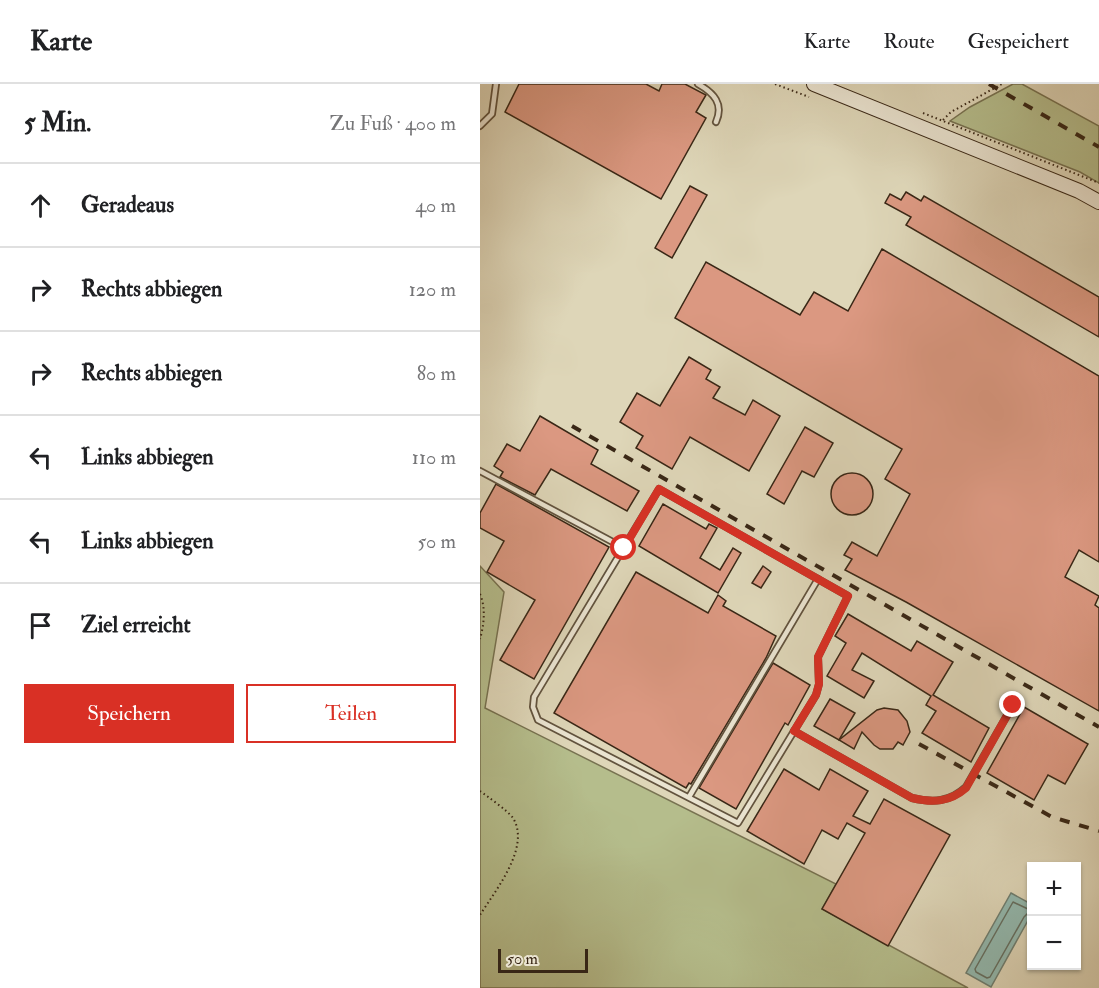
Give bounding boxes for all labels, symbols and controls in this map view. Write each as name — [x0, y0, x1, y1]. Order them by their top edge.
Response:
text: Karte — [30, 24, 92, 59]
text: Karte — [804, 28, 850, 55]
text: Route — [883, 28, 935, 55]
text: Gespeichert — [968, 28, 1069, 55]
text: 5 Min. — [24, 107, 91, 139]
text: Zu Fuß · 400 m — [330, 111, 456, 136]
icon: ahead — [24, 189, 57, 222]
text: Geradeaus — [81, 191, 174, 219]
text: 40 m — [415, 193, 456, 218]
icon: right — [24, 273, 57, 306]
text: Rechts abbiegen — [81, 275, 222, 303]
text: 120 m — [409, 277, 456, 302]
icon: right — [24, 357, 57, 390]
text: Rechts abbiegen — [81, 359, 222, 387]
text: 80 m — [417, 361, 456, 386]
icon: left — [24, 441, 57, 474]
text: Links abbiegen — [81, 443, 214, 471]
text: 110 m — [412, 445, 456, 470]
icon: left — [24, 525, 57, 558]
text: Links abbiegen — [81, 527, 214, 555]
text: 50 m — [417, 529, 456, 554]
route start — [610, 534, 636, 560]
icon: arrive — [24, 609, 57, 642]
text: Ziel erreicht — [81, 611, 191, 639]
button: Speichern — [24, 684, 234, 743]
button: Teilen — [246, 684, 456, 743]
route end — [999, 691, 1025, 717]
map controls — [1027, 862, 1081, 970]
button: + — [1027, 862, 1081, 916]
button: − — [1027, 916, 1081, 970]
scale bar — [498, 946, 588, 974]
text: 50 m — [507, 949, 538, 969]

